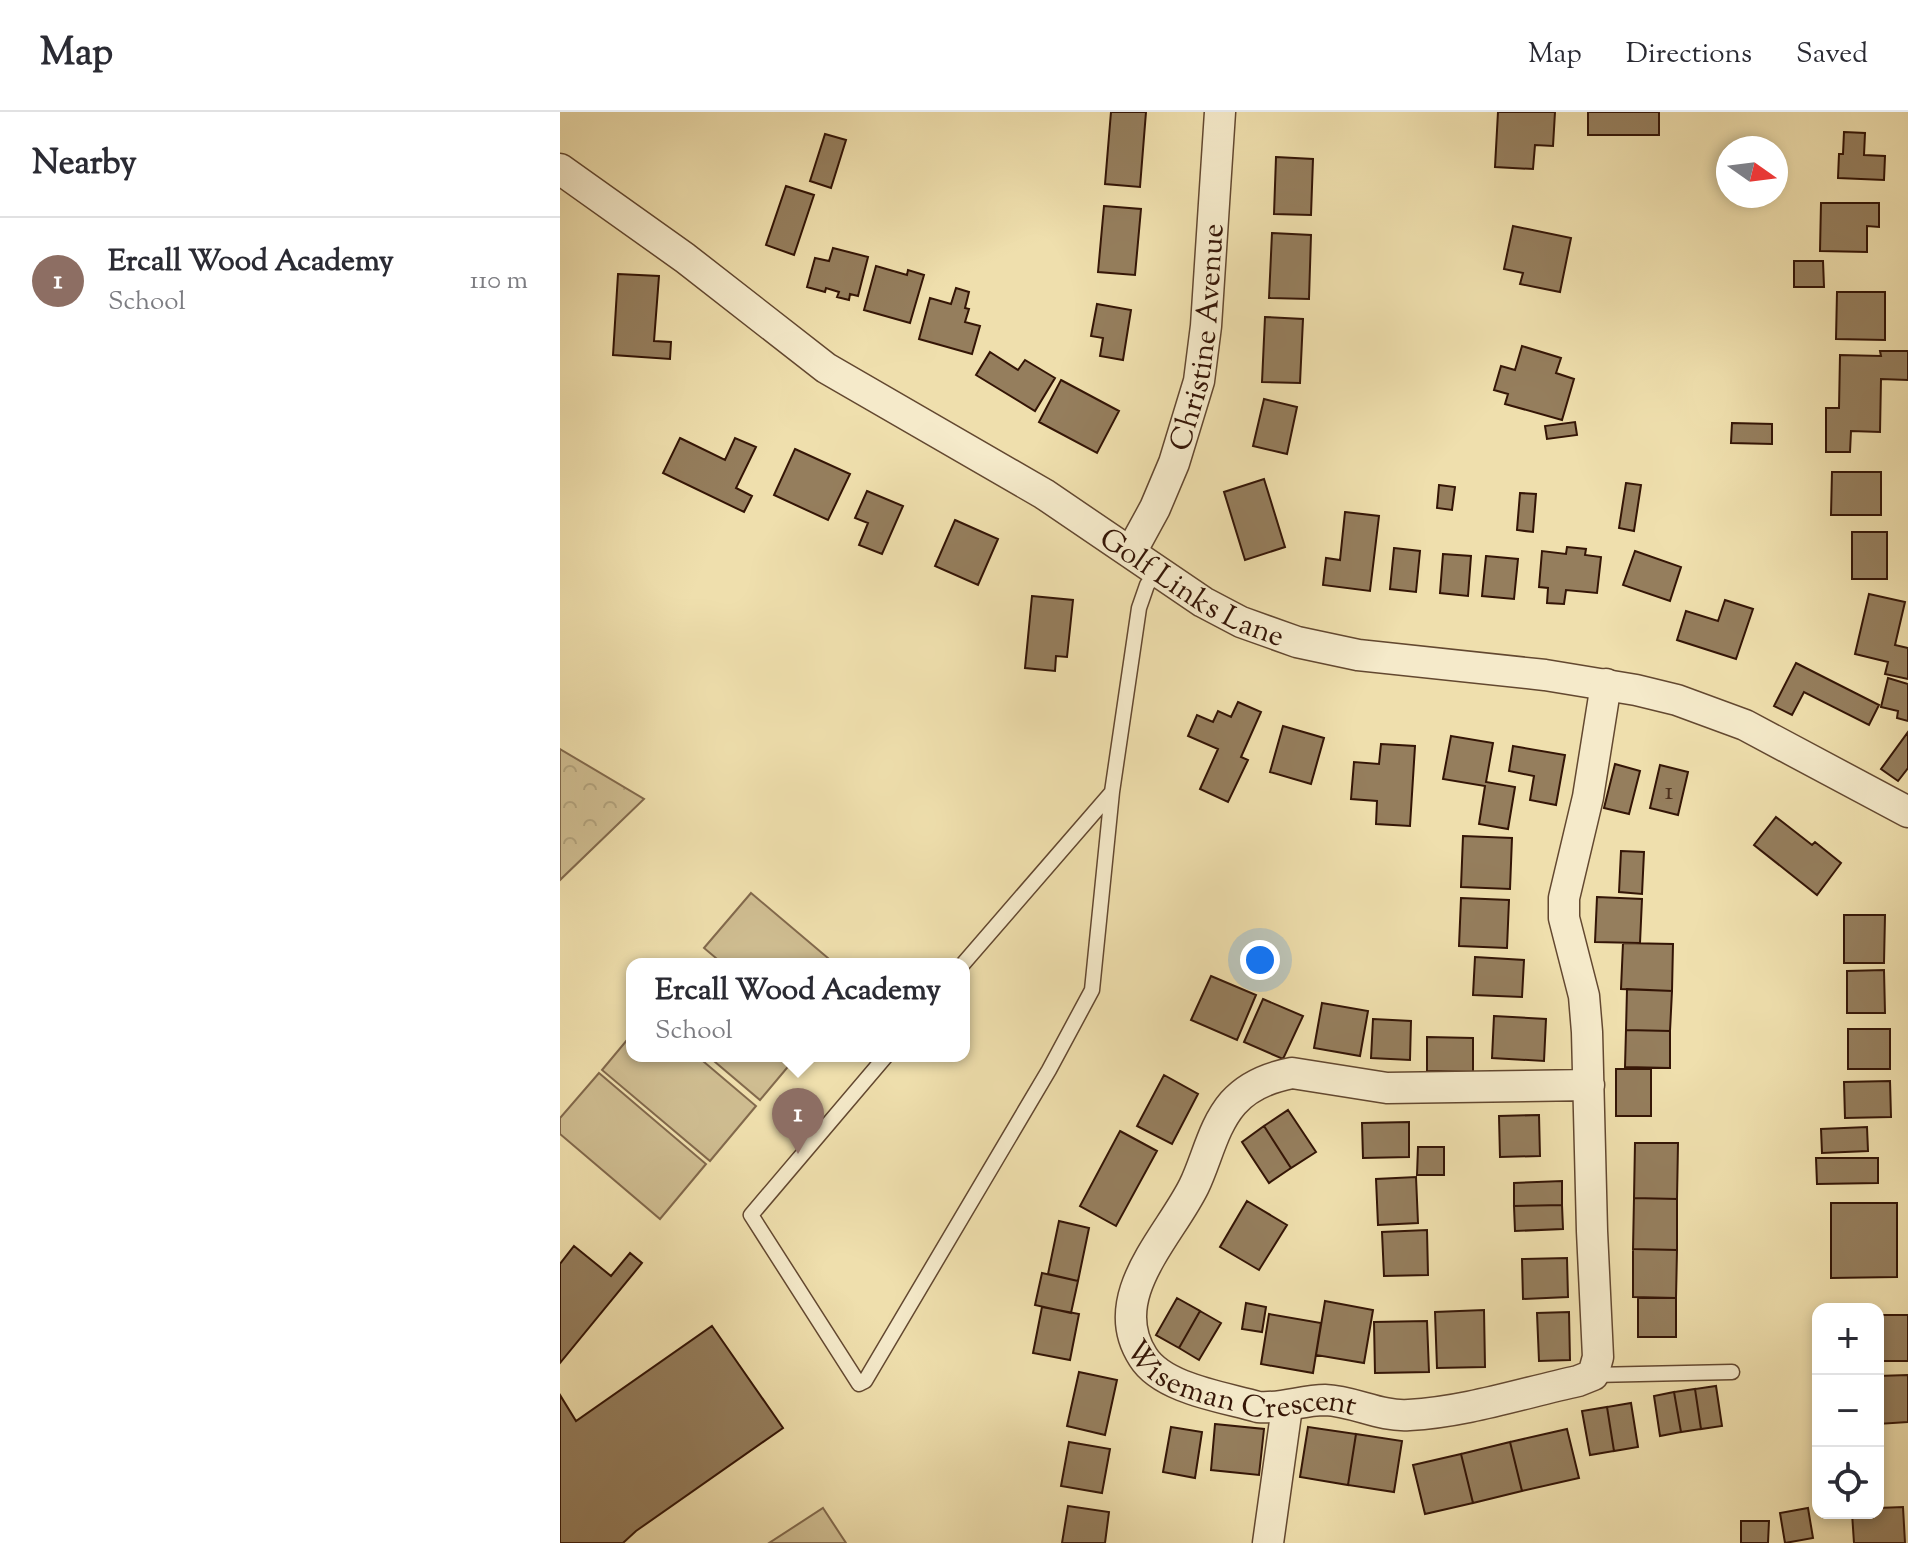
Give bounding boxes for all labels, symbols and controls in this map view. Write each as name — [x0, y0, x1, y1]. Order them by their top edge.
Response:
text: Map — [40, 28, 113, 82]
text: Map — [1528, 35, 1582, 75]
text: Directions — [1626, 35, 1752, 75]
text: Saved — [1796, 35, 1868, 75]
north arrow — [1716, 136, 1788, 208]
text: Nearby — [32, 140, 137, 189]
street label: Christine Avenue — [1160, 222, 1237, 457]
text: Ercall Wood Academy — [108, 241, 394, 284]
text: 1 — [54, 263, 62, 300]
text: 110 m — [470, 263, 528, 300]
text: School — [108, 284, 186, 321]
street label: Golf Links Lane — [1090, 519, 1290, 660]
house number: 1 — [1665, 774, 1674, 811]
your location — [1240, 940, 1280, 980]
popup — [626, 958, 970, 1062]
text: Ercall Wood Academy — [655, 970, 941, 1013]
text: School — [655, 1013, 733, 1050]
pin: 1 — [772, 1088, 824, 1154]
map controls — [1812, 1303, 1884, 1519]
button: + — [1812, 1303, 1884, 1375]
street label: Wiseman Crescent — [1113, 1332, 1361, 1432]
button: − — [1812, 1375, 1884, 1447]
button: locate — [1812, 1447, 1884, 1519]

